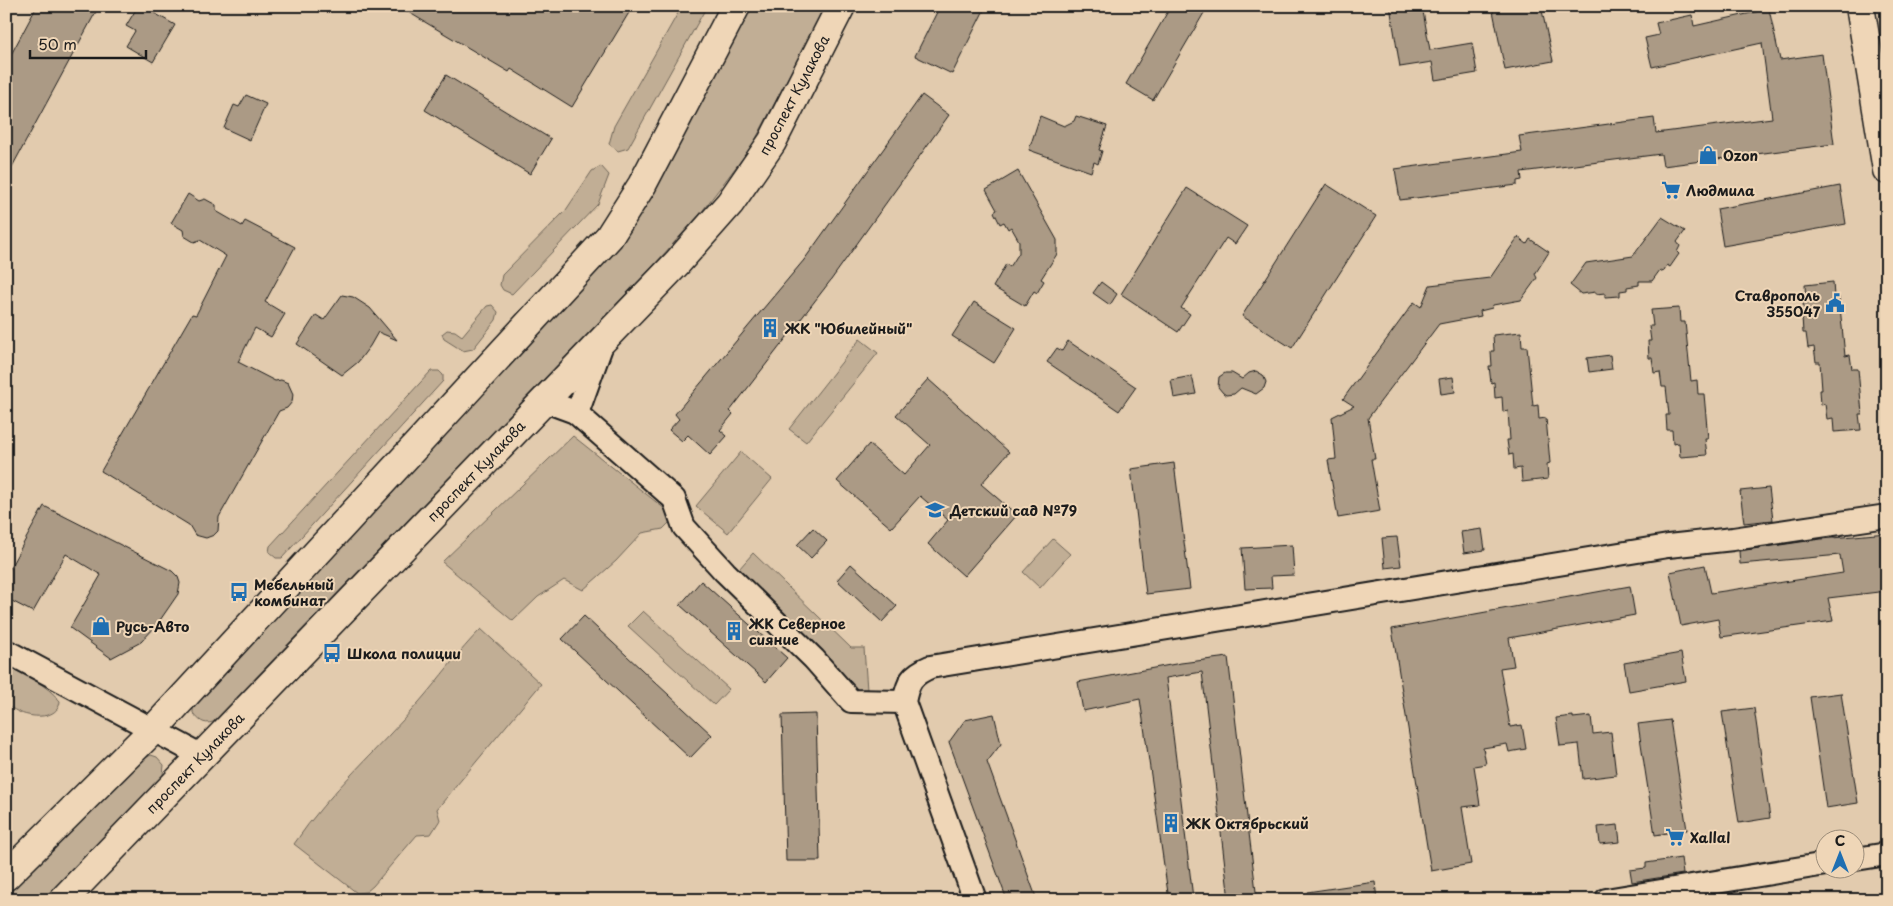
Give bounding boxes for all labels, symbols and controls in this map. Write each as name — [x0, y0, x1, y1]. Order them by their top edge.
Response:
scale bar — [30, 28, 146, 60]
street label: проспект Кулакова — [753, 31, 835, 159]
text: 50 m — [38, 32, 77, 55]
shop icon: Ozon — [1697, 144, 1719, 166]
place label: Ozon — [1723, 145, 1758, 166]
supermarket icon: Людмила — [1660, 179, 1682, 201]
place label: Людмила — [1686, 180, 1755, 201]
place label: Ставрополь 355047 — [1735, 285, 1821, 322]
public building icon: Ставрополь 355047 — [1824, 292, 1846, 314]
building icon: ЖК "Юбилейный" — [759, 317, 781, 339]
place label: ЖК "Юбилейный" — [784, 318, 913, 339]
street label: проспект Кулакова — [422, 416, 530, 526]
school or university icon: Детский сад №79 — [924, 499, 946, 521]
place label: Детский сад №79 — [949, 500, 1077, 521]
place label: Мебельный комбинат — [254, 574, 334, 611]
bus stop icon: Мебельный комбинат — [228, 581, 250, 603]
place label: ЖК Северное сияние — [748, 613, 846, 650]
shop icon: Русь-Авто — [90, 615, 112, 637]
place label: Русь-Авто — [116, 616, 189, 637]
building icon: ЖК Северное сияние — [723, 620, 745, 642]
bus stop icon: Школа полиции — [321, 642, 343, 664]
place label: Школа полиции — [347, 643, 461, 664]
street label: проспект Кулакова — [141, 708, 249, 818]
building icon: ЖК Октябрьский — [1160, 812, 1182, 834]
place label: ЖК Октябрьский — [1185, 813, 1309, 834]
supermarket icon: Xallal — [1664, 826, 1686, 848]
place label: Xallal — [1690, 827, 1730, 848]
north arrow — [1816, 828, 1866, 878]
text: С — [1835, 830, 1845, 851]

